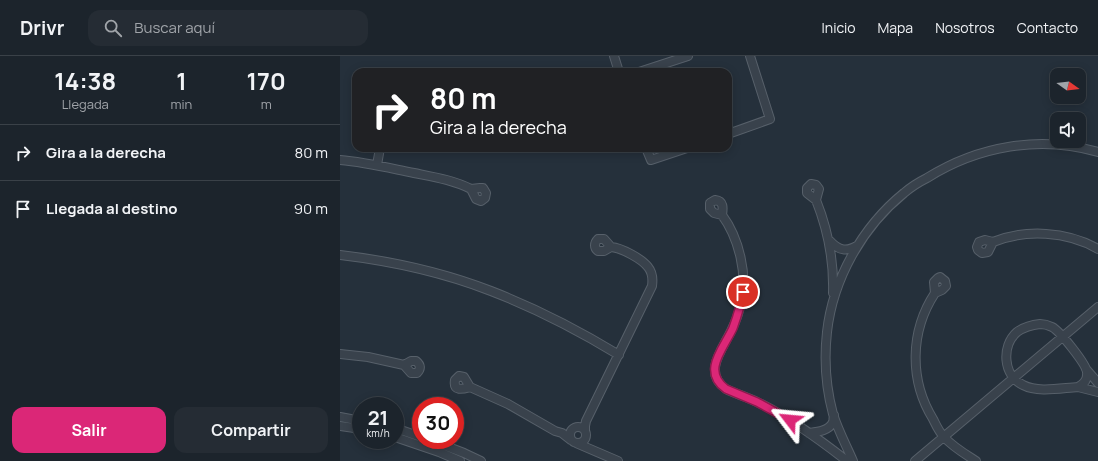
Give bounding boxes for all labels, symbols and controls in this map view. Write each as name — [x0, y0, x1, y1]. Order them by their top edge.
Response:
search box — [88, 10, 368, 46]
text: Drivr — [20, 15, 64, 41]
icon: search — [102, 17, 124, 39]
text: Buscar aquí — [134, 17, 215, 38]
text: Inicio — [822, 18, 856, 37]
text: Mapa — [878, 18, 913, 37]
text: Nosotros — [935, 18, 995, 37]
text: Contacto — [1017, 18, 1078, 37]
text: 14:38 — [54, 64, 116, 97]
text: 1 — [176, 64, 187, 97]
text: 170 — [247, 64, 286, 97]
north arrow — [1050, 68, 1086, 104]
map controls — [1050, 68, 1086, 148]
text: 80 m — [430, 79, 496, 117]
icon: right — [364, 84, 416, 136]
text: Llegada — [62, 95, 109, 113]
text: min — [171, 95, 192, 113]
text: m — [261, 95, 272, 113]
button: sound — [1050, 112, 1086, 148]
text: Gira a la derecha — [430, 115, 567, 139]
icon: right — [12, 142, 34, 164]
text: Gira a la derecha — [46, 142, 166, 163]
text: 80 m — [294, 142, 328, 163]
icon: arrive — [12, 198, 34, 220]
text: Llegada al destino — [46, 198, 178, 219]
text: 90 m — [294, 198, 328, 219]
pin — [726, 275, 760, 309]
icon: arrive — [732, 281, 754, 303]
speed limit sign: 30 — [412, 397, 464, 449]
position arrow — [769, 399, 811, 441]
text: 21 — [368, 404, 388, 431]
button: Salir — [12, 407, 166, 453]
button: Compartir — [174, 407, 328, 453]
text: km/h — [366, 426, 390, 440]

